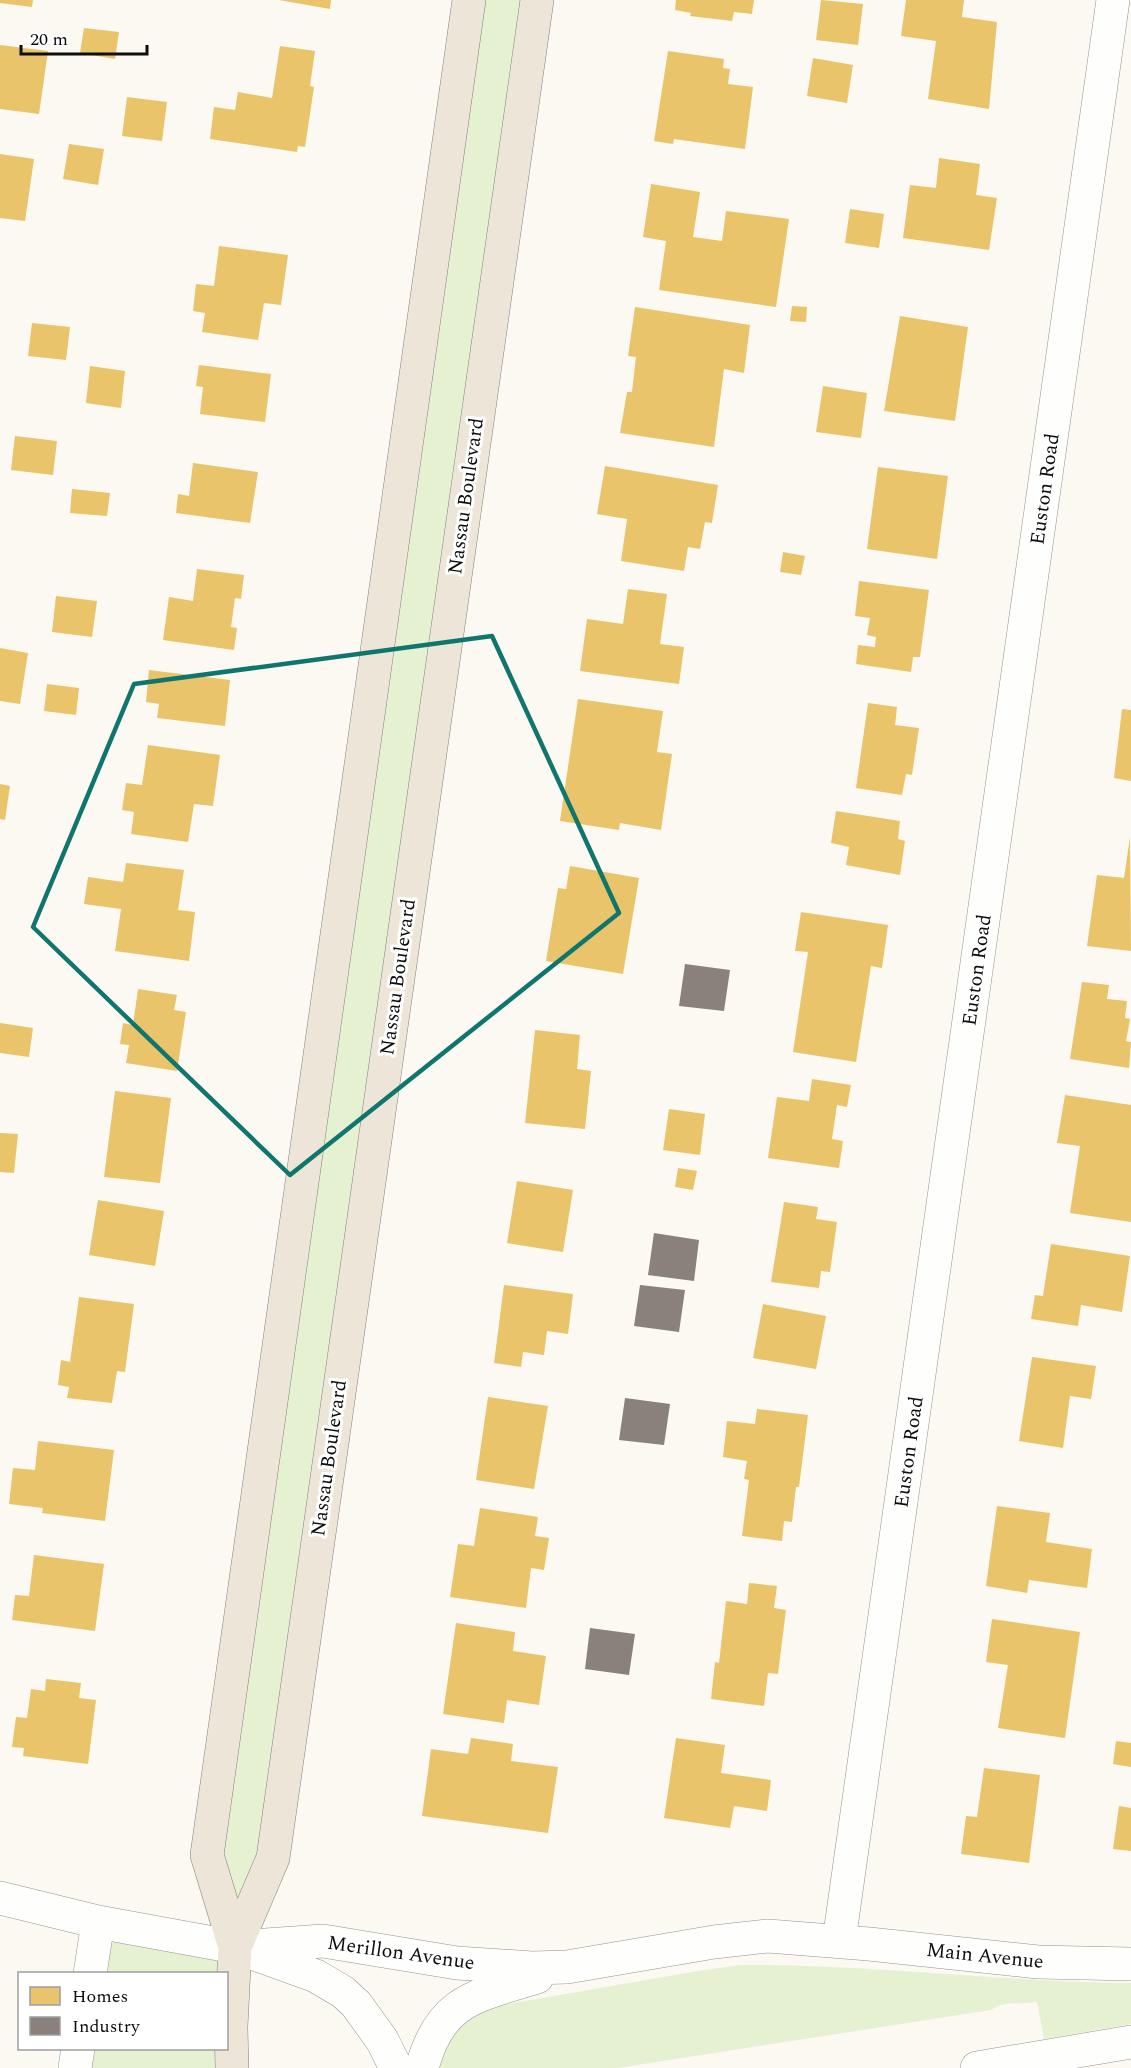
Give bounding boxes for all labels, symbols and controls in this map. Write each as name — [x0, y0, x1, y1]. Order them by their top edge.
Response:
scale bar — [21, 18, 147, 56]
text: 20 m — [30, 26, 68, 53]
street label: Nassau Boulevard — [440, 416, 492, 576]
street label: Euston Road — [1022, 431, 1068, 547]
street label: Nassau Boulevard — [372, 897, 424, 1057]
street label: Euston Road — [954, 912, 1000, 1028]
street label: Nassau Boulevard — [303, 1378, 355, 1538]
street label: Euston Road — [886, 1394, 932, 1510]
street label: Merillon Avenue — [325, 1928, 477, 1978]
street label: Main Avenue — [925, 1935, 1045, 1977]
legend — [18, 1972, 228, 2050]
text: Homes — [72, 1983, 128, 2010]
text: Industry — [72, 2013, 141, 2040]

